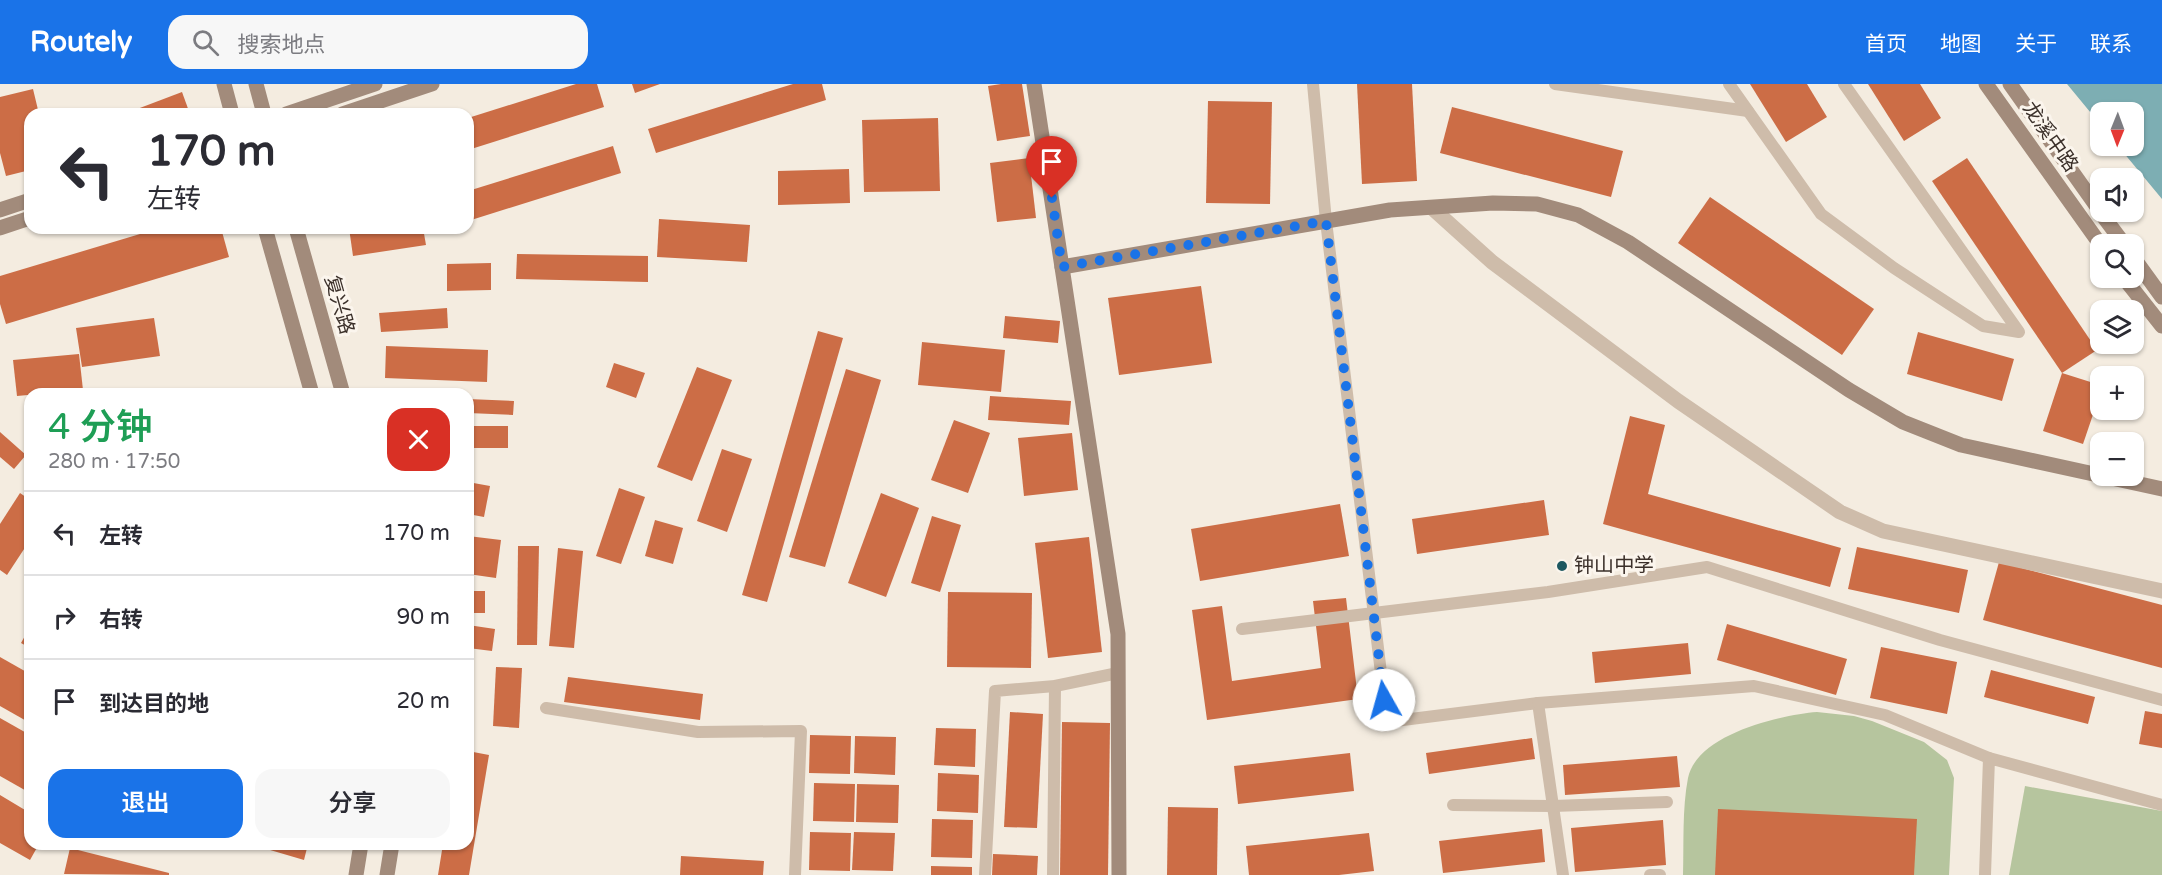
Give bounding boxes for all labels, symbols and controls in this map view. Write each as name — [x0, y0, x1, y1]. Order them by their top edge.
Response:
search box — [168, 15, 588, 69]
text: Routely — [30, 25, 132, 59]
icon: search — [189, 26, 222, 59]
text: 搜索地点 — [237, 32, 325, 58]
text: 首页 — [1865, 32, 1907, 57]
text: 地图 — [1940, 32, 1982, 57]
text: 关于 — [2015, 32, 2057, 57]
text: 联系 — [2090, 32, 2132, 57]
street label: 龙溪中路 — [2017, 97, 2083, 177]
north arrow — [2090, 102, 2144, 156]
map controls — [2090, 102, 2144, 486]
text: 170 m — [147, 126, 276, 177]
icon: left — [48, 132, 126, 210]
pin — [1026, 136, 1077, 198]
icon: arrive — [1035, 145, 1068, 178]
button: sound — [2090, 168, 2144, 222]
text: 左转 — [147, 183, 201, 216]
button: search — [2090, 234, 2144, 288]
street label: 复兴路 — [319, 273, 359, 337]
button: layers — [2090, 300, 2144, 354]
button: + — [2090, 366, 2144, 420]
text: 4 分钟 — [48, 406, 152, 449]
button: close — [387, 408, 450, 471]
button: − — [2090, 432, 2144, 486]
text: 280 m · 17:50 — [48, 450, 180, 474]
icon: left — [48, 517, 81, 550]
text: 170 m — [383, 520, 450, 546]
text: 左转 — [99, 523, 143, 549]
place label: 钟山中学 — [1574, 554, 1654, 578]
marker: 钟山中学 — [1555, 559, 1569, 573]
icon: right — [48, 601, 81, 634]
text: 90 m — [396, 604, 450, 630]
text: 右转 — [99, 607, 143, 633]
position arrow — [1352, 668, 1416, 732]
icon: arrive — [48, 685, 81, 718]
text: 20 m — [396, 688, 450, 714]
text: 到达目的地 — [99, 691, 209, 717]
button: 退出 — [48, 769, 243, 838]
button: 分享 — [255, 769, 450, 838]

